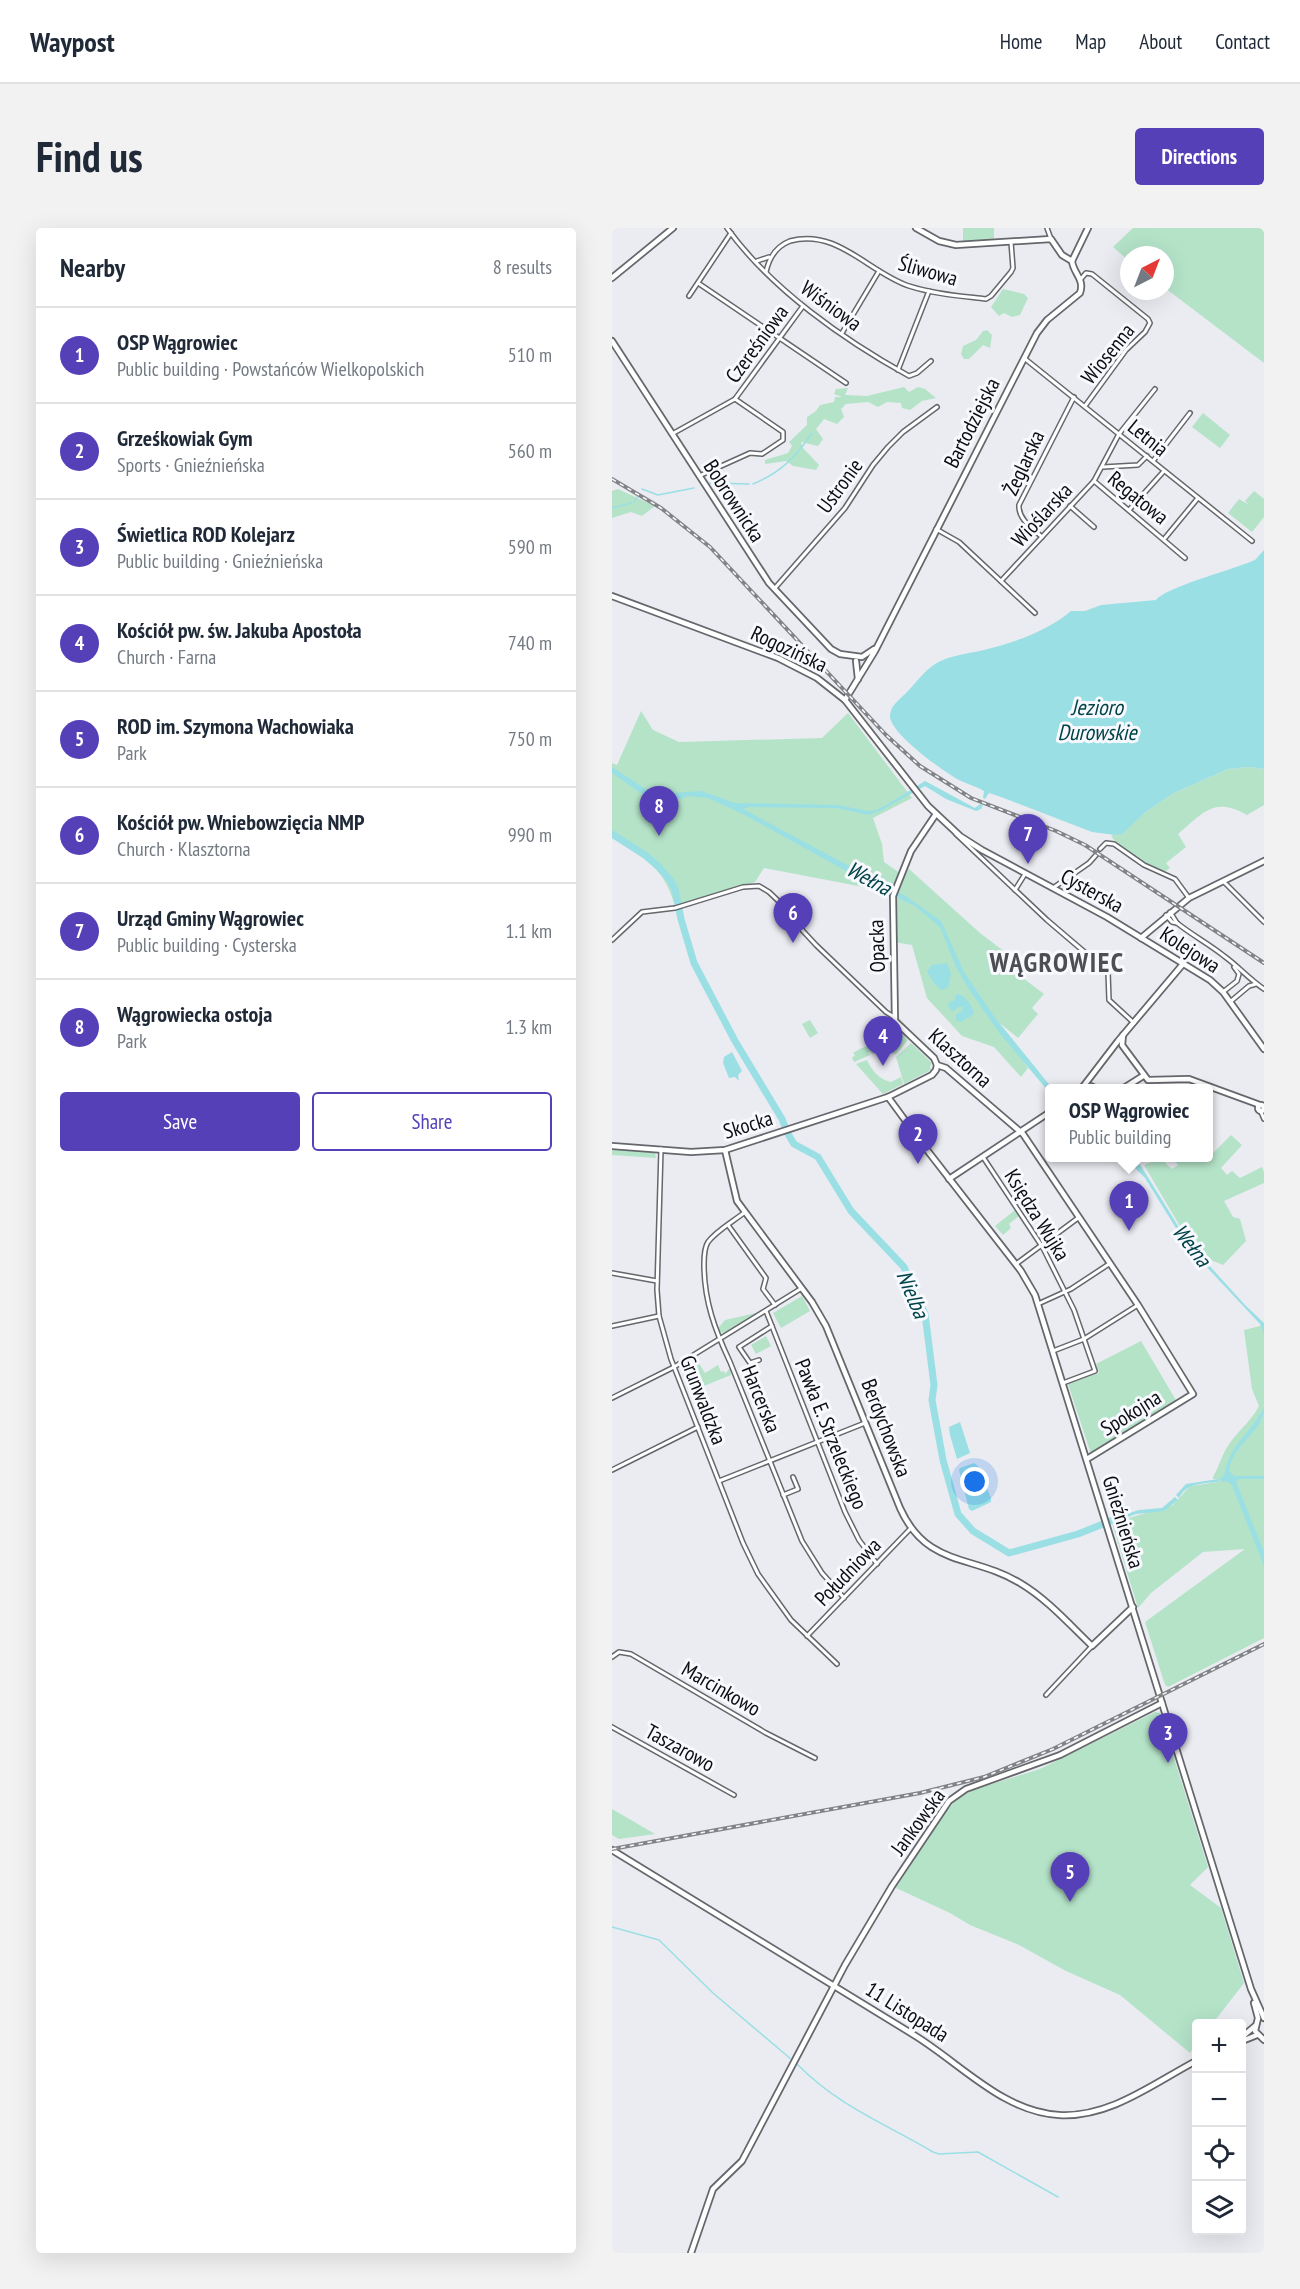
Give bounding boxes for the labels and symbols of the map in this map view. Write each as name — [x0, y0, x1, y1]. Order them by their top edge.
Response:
north arrow — [1120, 246, 1174, 300]
street label: Śliwowa — [895, 249, 961, 292]
street label: Wiśniowa — [795, 274, 867, 337]
street label: Czereśniowa — [719, 299, 794, 388]
street label: Wiosenna — [1075, 318, 1140, 390]
street label: Bartodziejska — [937, 373, 1006, 472]
street label: Letnia — [1123, 413, 1174, 462]
street label: Żeglarska — [997, 426, 1050, 500]
street label: Ustronie — [811, 453, 868, 518]
street label: Bobrownicka — [698, 454, 771, 547]
street label: Regatowa — [1102, 465, 1174, 530]
street label: Wioślarska — [1005, 477, 1078, 552]
street label: Rogozińska — [747, 619, 832, 678]
water label: Jezioro Durowskie — [1057, 693, 1139, 746]
pin: 8 — [640, 786, 678, 836]
pin: 7 — [1008, 814, 1048, 864]
water label: Wełna — [842, 855, 897, 902]
street label: Cysterska — [1056, 862, 1128, 919]
pin: 6 — [774, 894, 813, 943]
street label: Opacka — [862, 919, 891, 973]
street label: Kolejowa — [1155, 920, 1225, 979]
district label: WĄGROWIEC — [988, 945, 1125, 979]
pin: 4 — [864, 1016, 902, 1066]
street label: Klasztorna — [923, 1022, 998, 1093]
street label: Skocka — [720, 1104, 776, 1145]
pin: 2 — [898, 1114, 938, 1164]
street label: Księdza Wujka — [999, 1164, 1076, 1266]
pin: 1 — [1110, 1182, 1148, 1231]
water label: Wełna — [1167, 1218, 1218, 1273]
water label: Nielba — [891, 1266, 936, 1323]
street label: Grunwaldzka — [674, 1351, 733, 1448]
street label: Pawła E. Strzeleckiego — [789, 1355, 874, 1513]
street label: Harcerska — [736, 1361, 787, 1437]
street label: Berdychowska — [855, 1375, 918, 1481]
street label: Spokojna — [1095, 1384, 1166, 1442]
your location — [960, 1467, 989, 1496]
street label: Gnieźnieńska — [1097, 1472, 1150, 1571]
street label: Południowa — [809, 1532, 887, 1611]
street label: Marcinkowo — [677, 1655, 766, 1722]
pin: 3 — [1148, 1714, 1188, 1763]
street label: Taszarowo — [641, 1718, 720, 1778]
street label: Jankowska — [884, 1783, 951, 1861]
pin: 5 — [1050, 1852, 1090, 1902]
street label: 11 Listopada — [860, 1975, 954, 2048]

